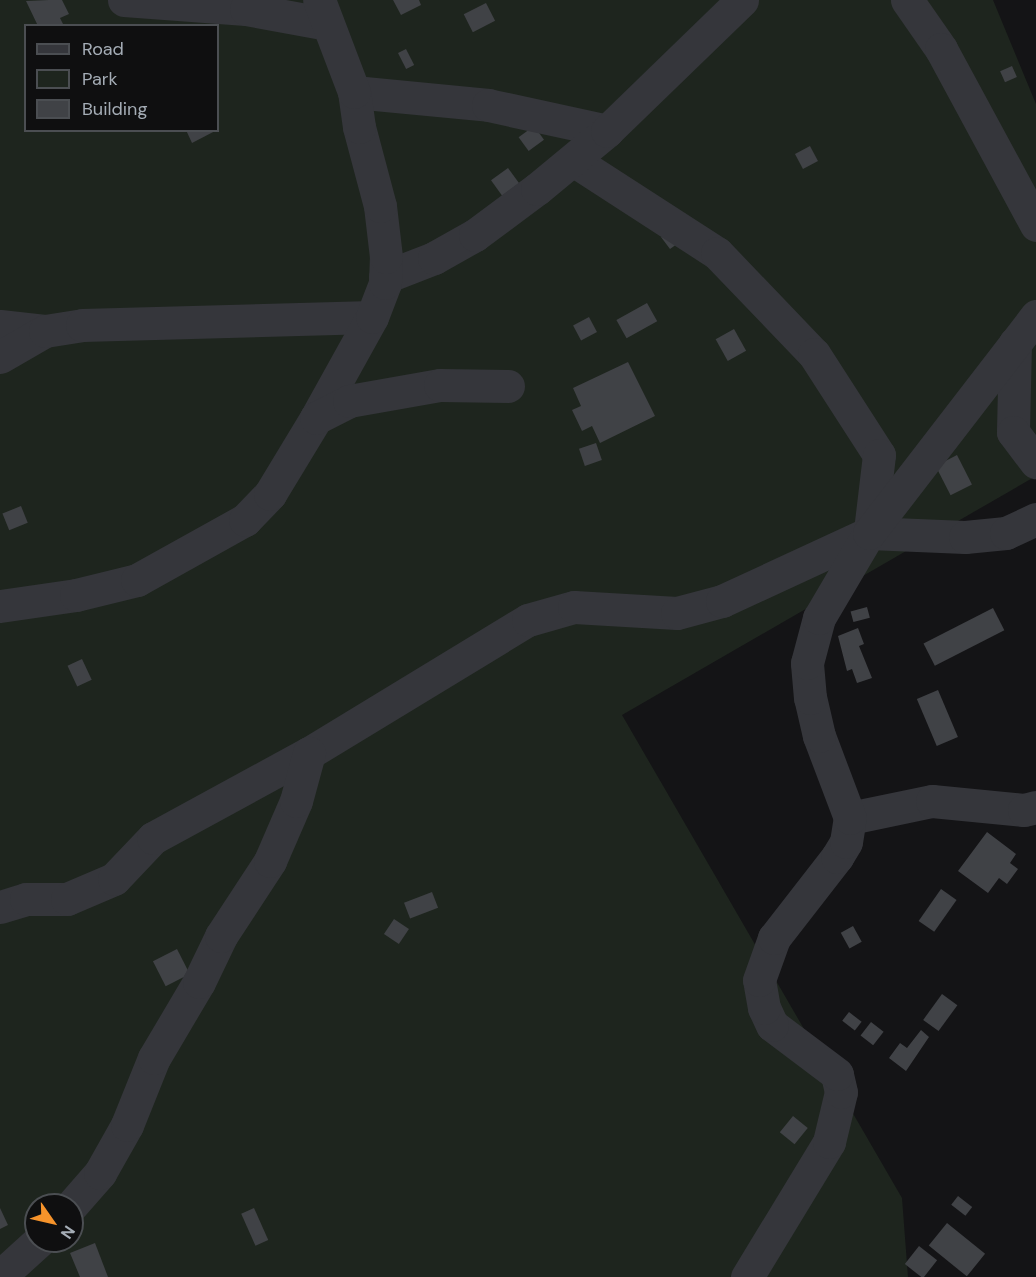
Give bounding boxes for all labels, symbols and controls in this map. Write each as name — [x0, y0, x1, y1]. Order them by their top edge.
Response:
legend — [24, 24, 219, 132]
text: Road — [82, 37, 124, 61]
text: Park — [82, 67, 118, 91]
text: Building — [82, 97, 147, 121]
north arrow — [24, 1193, 84, 1253]
text: N — [56, 1222, 80, 1243]

